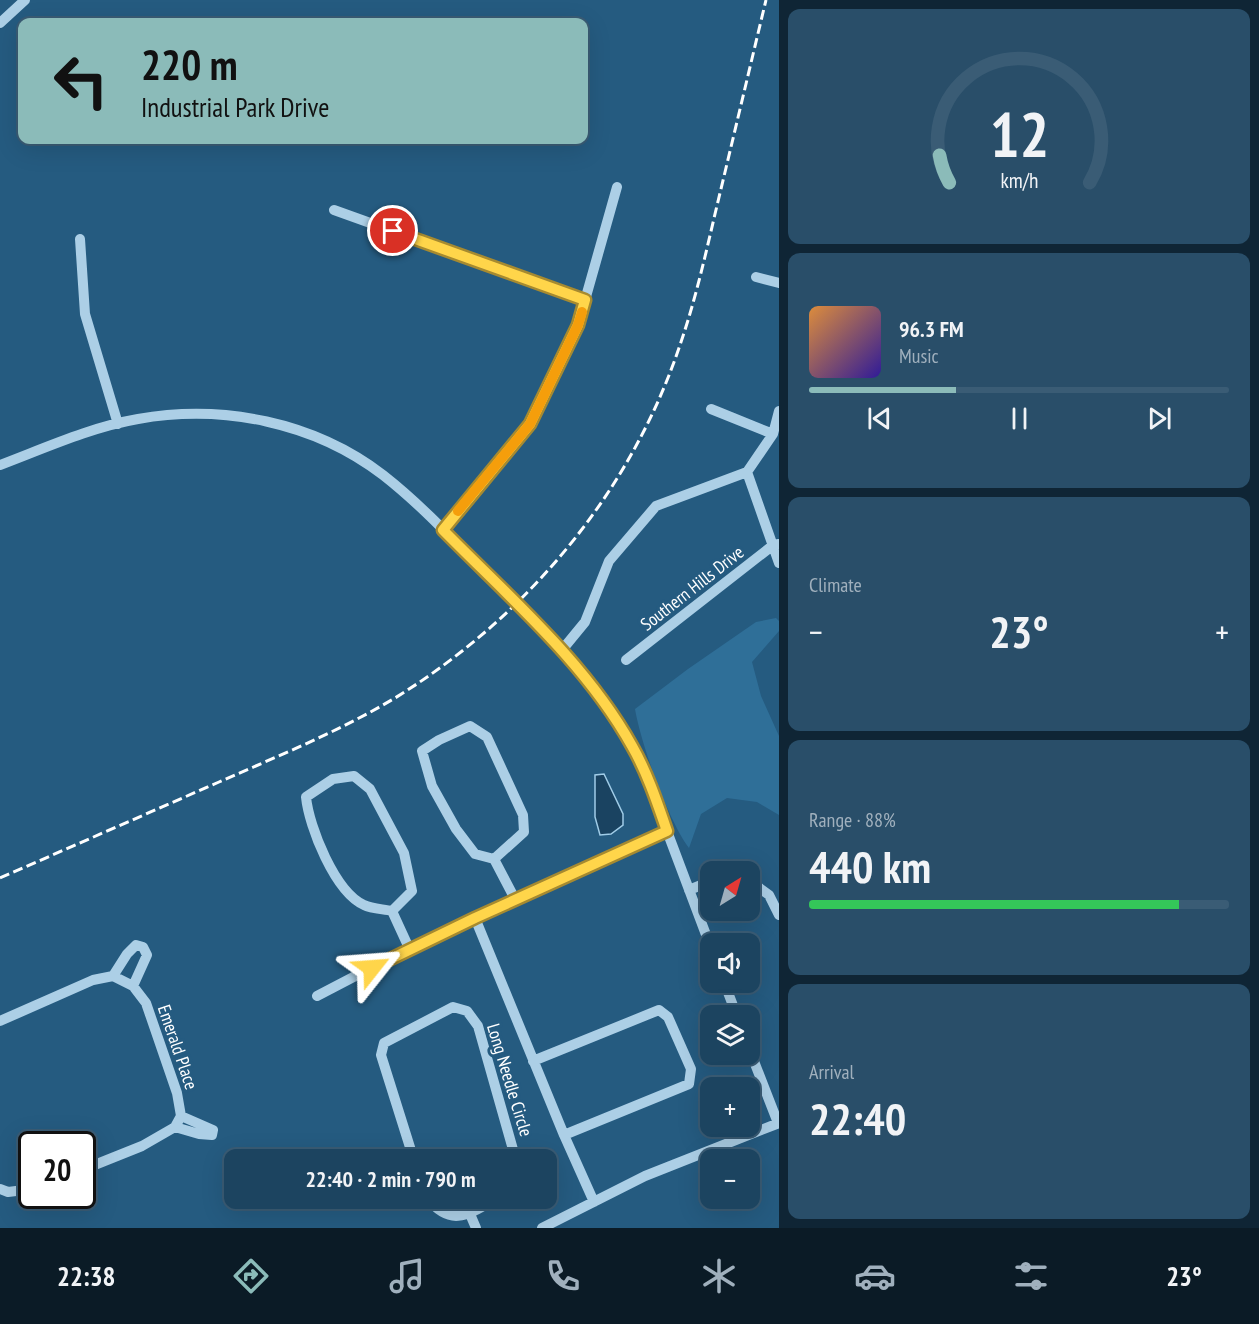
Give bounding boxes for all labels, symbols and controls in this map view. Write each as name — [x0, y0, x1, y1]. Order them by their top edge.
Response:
text: 220 m — [141, 37, 238, 92]
icon: left — [42, 42, 120, 120]
text: Industrial Park Drive — [141, 90, 329, 124]
text: 12 — [989, 94, 1049, 175]
text: km/h — [1000, 167, 1038, 195]
pin — [367, 205, 418, 256]
icon: arrive — [376, 214, 409, 247]
text: 96.3 FM — [899, 315, 964, 343]
text: Music — [899, 343, 939, 369]
icon: previous — [863, 402, 896, 435]
icon: pause — [1003, 402, 1036, 435]
icon: next — [1143, 402, 1176, 435]
street label: Southern Hills Drive — [636, 541, 748, 635]
text: Climate — [809, 572, 862, 598]
text: 23° — [989, 602, 1049, 660]
text: − — [809, 610, 823, 653]
text: + — [1215, 610, 1229, 653]
text: Range · 88% — [809, 807, 896, 833]
text: 440 km — [809, 837, 931, 895]
north arrow — [700, 861, 760, 921]
map controls — [700, 861, 760, 1209]
button: sound — [700, 933, 760, 993]
position arrow — [340, 936, 404, 1000]
street label: Emerald Place — [153, 1002, 203, 1092]
button: layers — [700, 1005, 760, 1065]
street label: Long Needle Circle — [482, 1021, 538, 1139]
text: Arrival — [809, 1059, 854, 1085]
button: + — [700, 1077, 760, 1137]
text: 22:40 — [809, 1089, 906, 1147]
speed limit sign: 20 — [18, 1131, 96, 1209]
button: − — [700, 1149, 760, 1209]
text: 22:40 · 2 min · 790 m — [305, 1165, 476, 1193]
icon: directions — [230, 1255, 272, 1297]
icon: music — [386, 1255, 428, 1297]
icon: phone — [542, 1255, 584, 1297]
icon: climate — [698, 1255, 740, 1297]
icon: car — [854, 1255, 896, 1297]
icon: filters — [1010, 1255, 1052, 1297]
text: 22:38 — [57, 1259, 115, 1293]
text: 23° — [1166, 1259, 1202, 1293]

